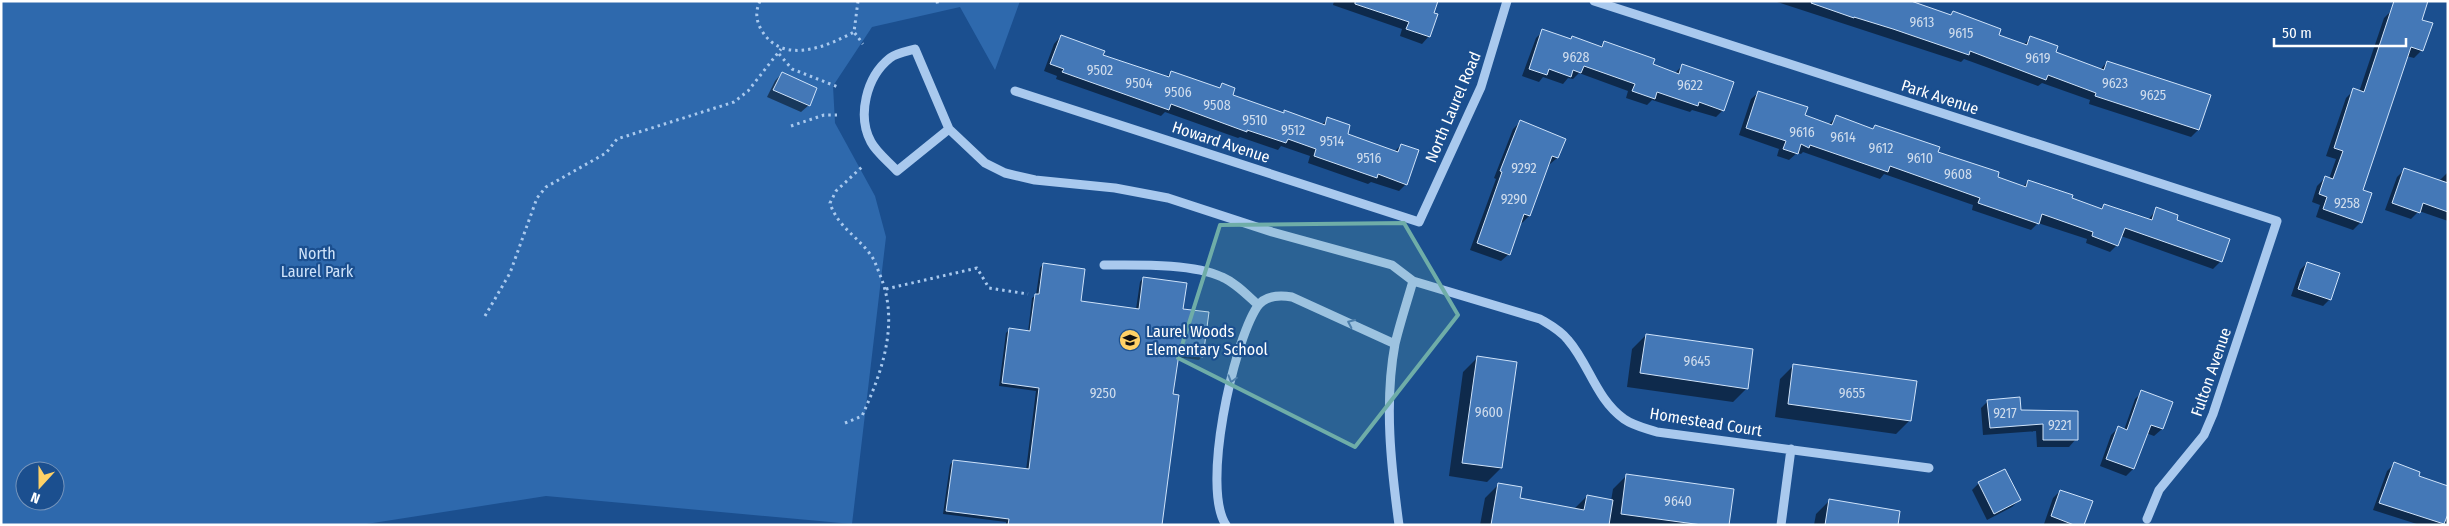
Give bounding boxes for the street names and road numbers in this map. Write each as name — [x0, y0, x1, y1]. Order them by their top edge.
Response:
street label: North Laurel Road — [1421, 49, 1485, 165]
street label: Park Avenue — [1899, 76, 1981, 118]
street label: Howard Avenue — [1170, 117, 1272, 167]
street label: Fulton Avenue — [2187, 325, 2235, 419]
street label: Homestead Court — [1648, 404, 1764, 440]

